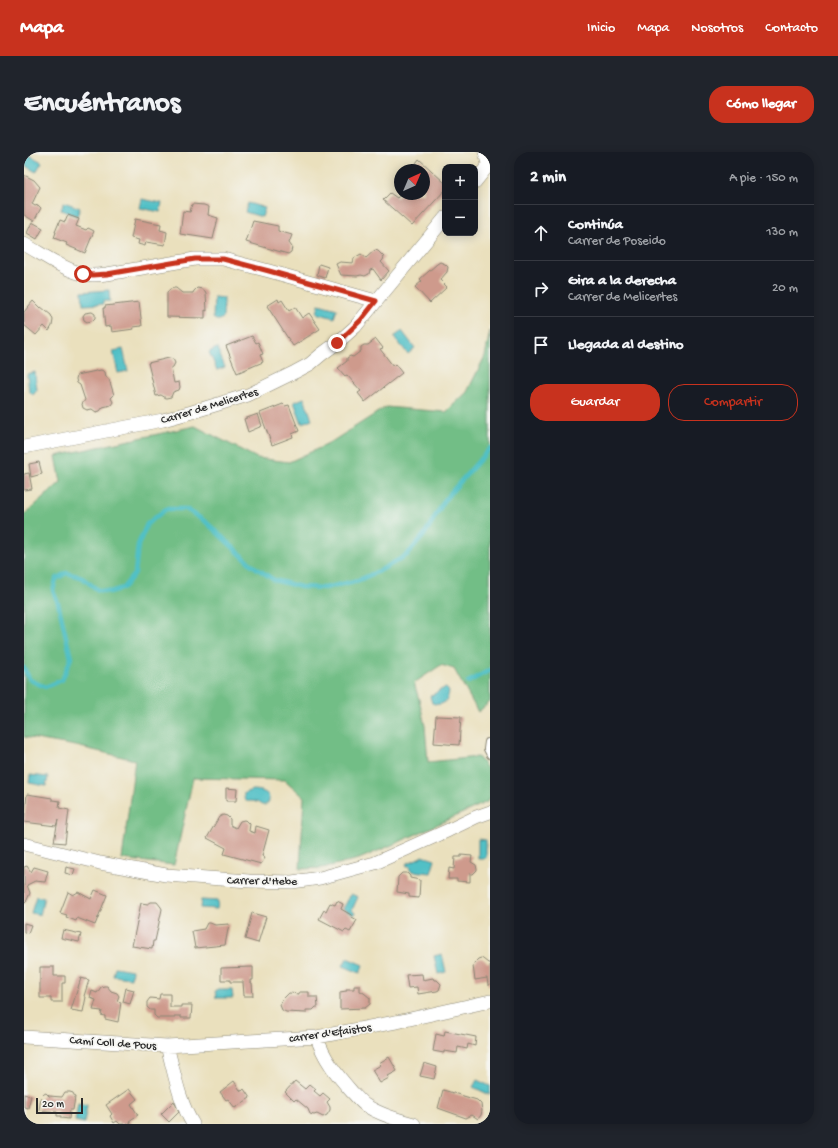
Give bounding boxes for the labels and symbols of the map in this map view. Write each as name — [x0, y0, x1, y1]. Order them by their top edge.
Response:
north arrow — [394, 164, 430, 200]
route start — [74, 265, 92, 283]
route end — [328, 334, 346, 352]
street label: Carrer de Melicertes — [159, 385, 260, 428]
street label: Carrer d'Hebe — [227, 874, 298, 890]
street label: carrer d'Efaistos — [288, 1021, 373, 1047]
street label: Camí Coll de Pous — [69, 1034, 157, 1054]
scale bar — [36, 1096, 83, 1115]

